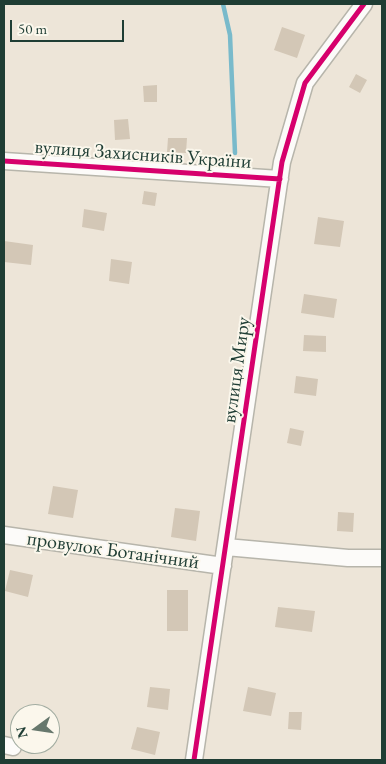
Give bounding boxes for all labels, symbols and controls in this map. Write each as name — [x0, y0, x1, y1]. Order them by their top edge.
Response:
scale bar — [12, 10, 126, 42]
text: 50 m — [18, 19, 47, 38]
street label: вулиця Захисників України — [34, 135, 252, 175]
street label: вулиця Миру — [218, 315, 256, 425]
street label: провулок Ботанічний — [25, 527, 201, 575]
north arrow — [10, 704, 60, 754]
text: N — [11, 725, 32, 740]

